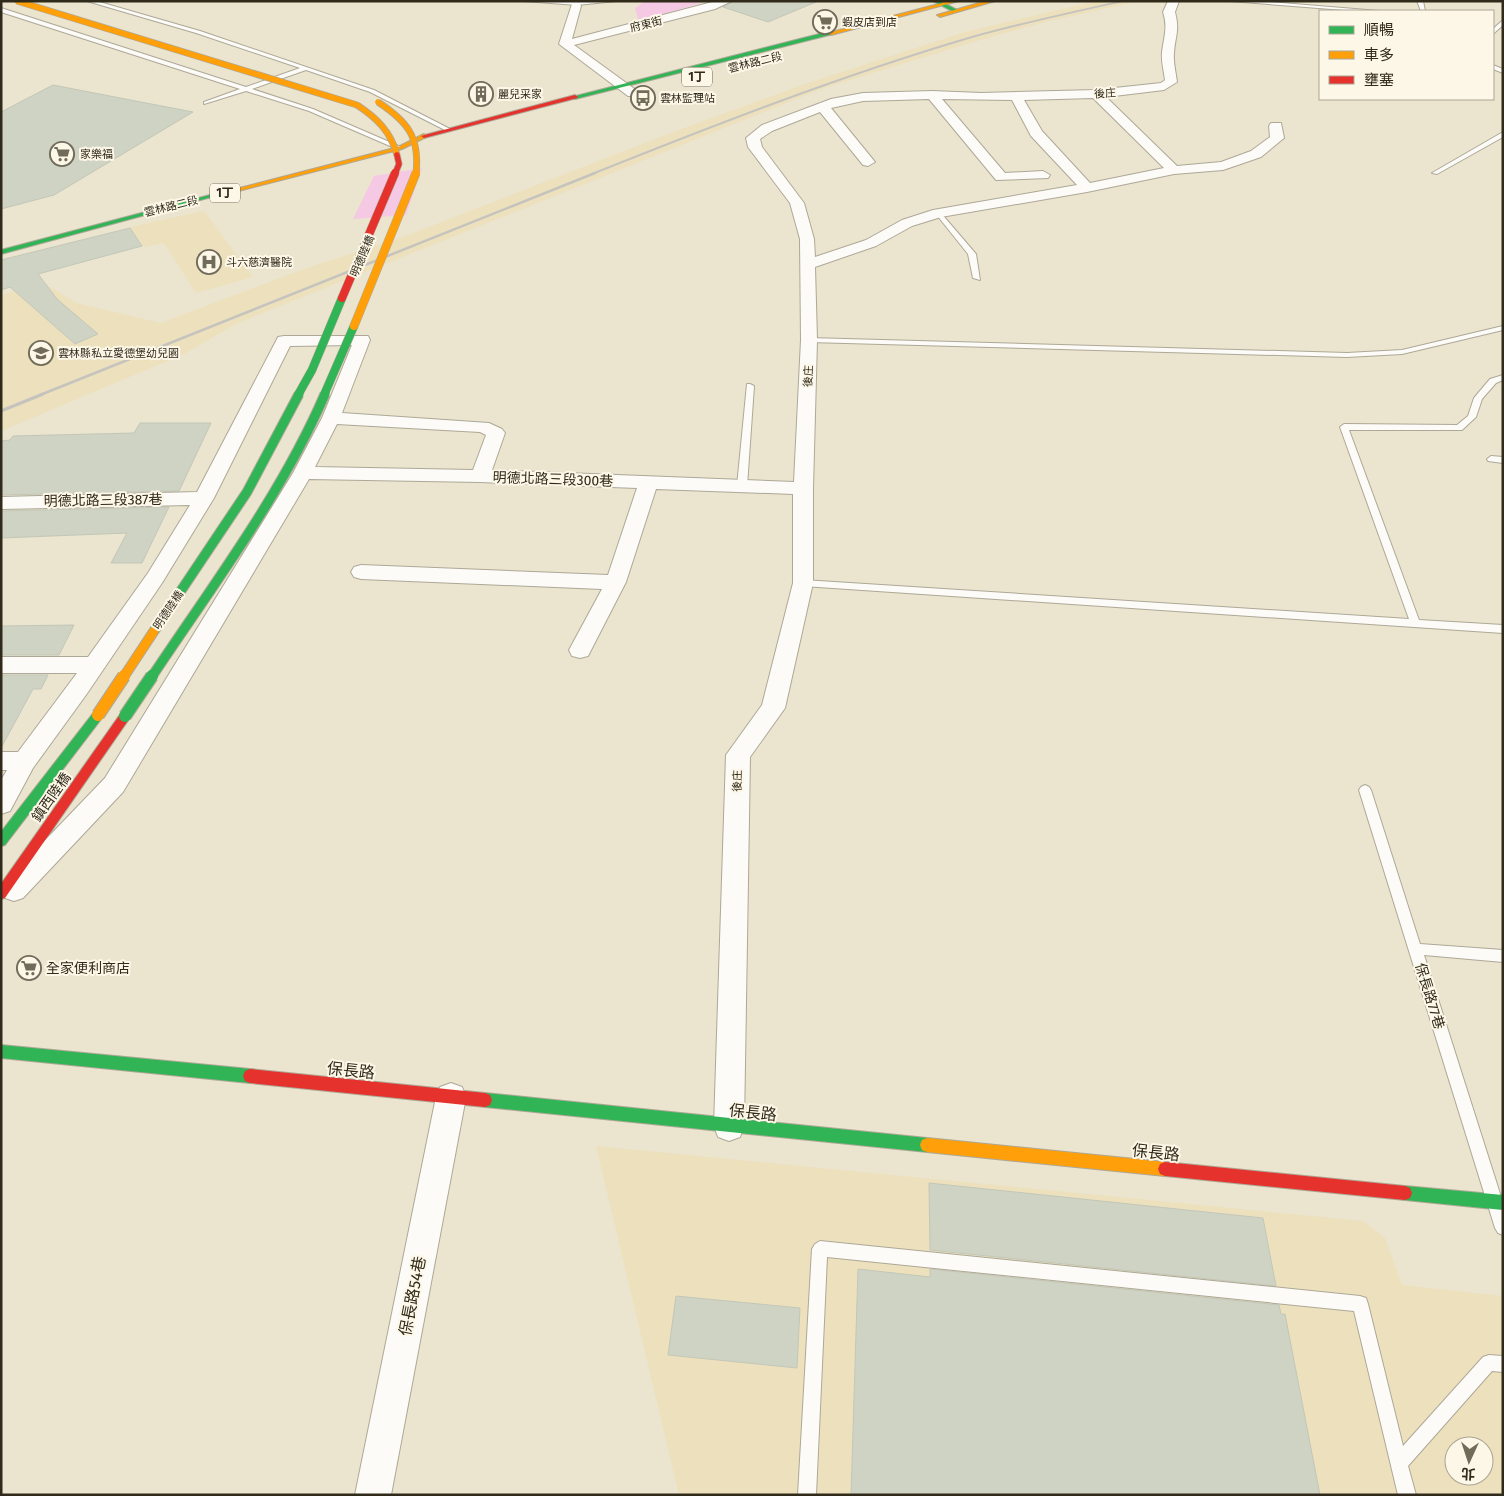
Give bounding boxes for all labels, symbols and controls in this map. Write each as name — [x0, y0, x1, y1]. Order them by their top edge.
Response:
supermarket icon: 蝦皮店到店 — [812, 9, 838, 35]
legend — [1319, 10, 1494, 100]
street label: 府東街 — [629, 14, 664, 35]
place label: 蝦皮店到店 — [842, 16, 897, 29]
text: 順暢 — [1364, 21, 1394, 39]
text: 車多 — [1364, 46, 1394, 64]
street label: 雲林路二段 — [727, 50, 783, 75]
road number: 1丁 — [682, 68, 712, 86]
text: 壅塞 — [1364, 71, 1394, 89]
building icon: 麗兒采家 — [468, 81, 494, 107]
bus stop icon: 雲林監理站 — [630, 85, 656, 111]
street label: 後庄 — [1094, 86, 1116, 101]
place label: 麗兒采家 — [498, 88, 542, 101]
place label: 雲林監理站 — [660, 92, 715, 105]
supermarket icon: 家樂福 — [49, 141, 75, 167]
place label: 家樂福 — [80, 148, 113, 161]
road number: 1丁 — [210, 184, 240, 202]
street label: 雲林路二段 — [143, 194, 199, 219]
street label: 明德陸橋 — [348, 233, 377, 279]
hospital icon: 斗六慈濟醫院 — [196, 249, 222, 275]
place label: 斗六慈濟醫院 — [226, 256, 292, 269]
school or university icon: 雲林縣私立愛德堡幼兒園 — [28, 340, 54, 366]
place label: 雲林縣私立愛德堡幼兒園 — [58, 347, 179, 360]
street label: 後庄 — [802, 365, 815, 387]
street label: 明德北路三段300巷 — [492, 469, 614, 490]
street label: 明德北路三段387巷 — [44, 491, 163, 510]
street label: 明德陸橋 — [151, 588, 186, 632]
street label: 鎮西陸橋 — [28, 769, 74, 825]
street label: 後庄 — [731, 770, 744, 792]
supermarket icon: 全家便利商店 — [16, 955, 42, 981]
place label: 全家便利商店 — [46, 960, 130, 977]
street label: 保長路77巷 — [1411, 961, 1448, 1031]
street label: 保長路 — [326, 1059, 376, 1082]
street label: 保長路 — [728, 1101, 778, 1124]
street label: 保長路 — [1131, 1141, 1181, 1164]
street label: 保長路54巷 — [395, 1255, 429, 1337]
north arrow — [1444, 1436, 1494, 1486]
text: 北 — [1461, 1465, 1476, 1482]

